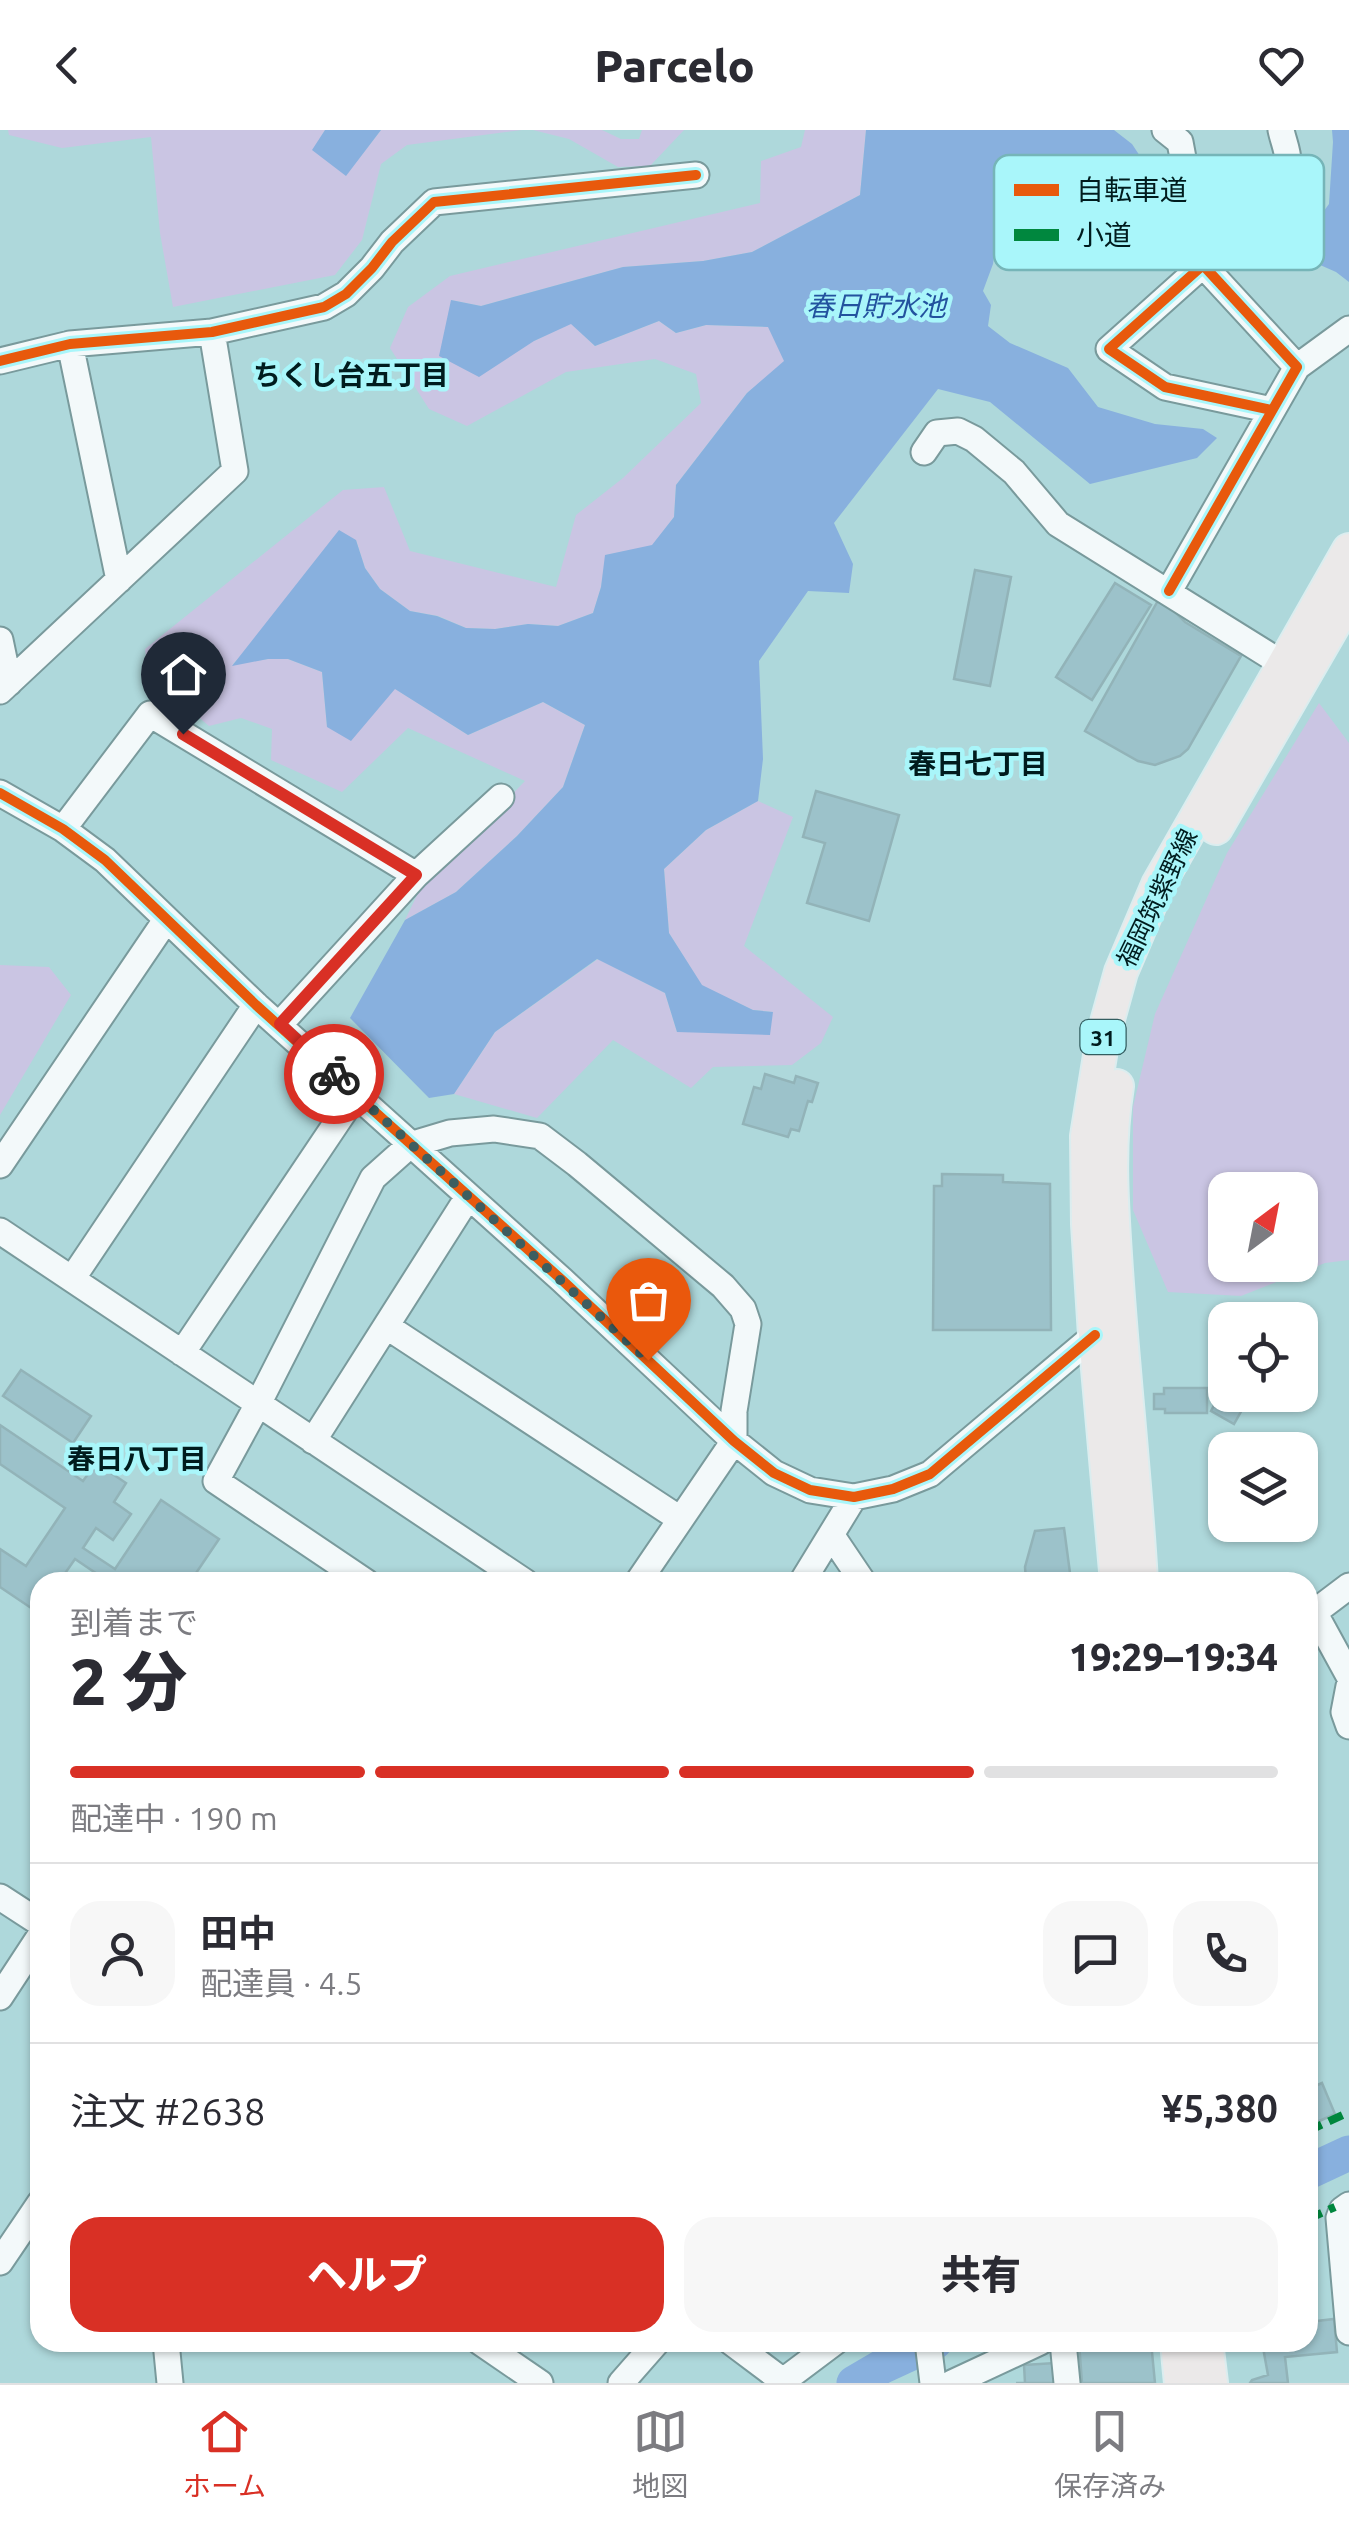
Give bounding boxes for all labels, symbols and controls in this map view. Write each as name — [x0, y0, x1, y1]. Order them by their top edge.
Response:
icon: back — [40, 38, 95, 93]
icon: heart — [1254, 38, 1309, 93]
text: Parcelo — [594, 40, 755, 91]
legend — [994, 155, 1324, 270]
text: 自転車道 — [1076, 174, 1188, 205]
text: 小道 — [1076, 219, 1132, 250]
water label: 春日貯水池 — [806, 290, 949, 321]
district label: ちくし台五丁目 — [253, 359, 449, 390]
pin — [141, 632, 226, 735]
icon: home — [156, 647, 211, 702]
district label: 春日七丁目 — [908, 748, 1048, 779]
street label: 福岡筑紫野線 — [1112, 824, 1202, 972]
road number: 31 — [1080, 1020, 1126, 1054]
courier — [284, 1024, 384, 1124]
icon: bike — [307, 1047, 362, 1102]
north arrow — [1208, 1172, 1318, 1282]
map controls — [1208, 1172, 1318, 1542]
pin — [606, 1258, 691, 1361]
icon: bag — [621, 1273, 676, 1328]
button: locate — [1208, 1302, 1318, 1412]
button: layers — [1208, 1432, 1318, 1542]
district label: 春日八丁目 — [67, 1443, 207, 1474]
text: 到着まで — [70, 1604, 198, 1640]
text: 19:29–19:34 — [1069, 1636, 1278, 1678]
text: 2 分 — [70, 1644, 187, 1717]
text: 配達中 · 190 m — [70, 1800, 278, 1836]
button: person — [70, 1901, 175, 2006]
button: chat — [1043, 1901, 1148, 2006]
button: phone — [1173, 1901, 1278, 2006]
text: 田中 — [200, 1912, 276, 1954]
text: 配達員 · 4.5 — [200, 1965, 363, 2001]
text: ¥5,380 — [1161, 2087, 1278, 2129]
text: 注文 #2638 — [70, 2090, 265, 2132]
button: ヘルプ — [70, 2217, 664, 2332]
button: 共有 — [684, 2217, 1278, 2332]
tab: ホーム — [183, 2404, 266, 2504]
tab: 地図 — [632, 2404, 688, 2504]
tab: 保存済み — [1054, 2404, 1166, 2504]

